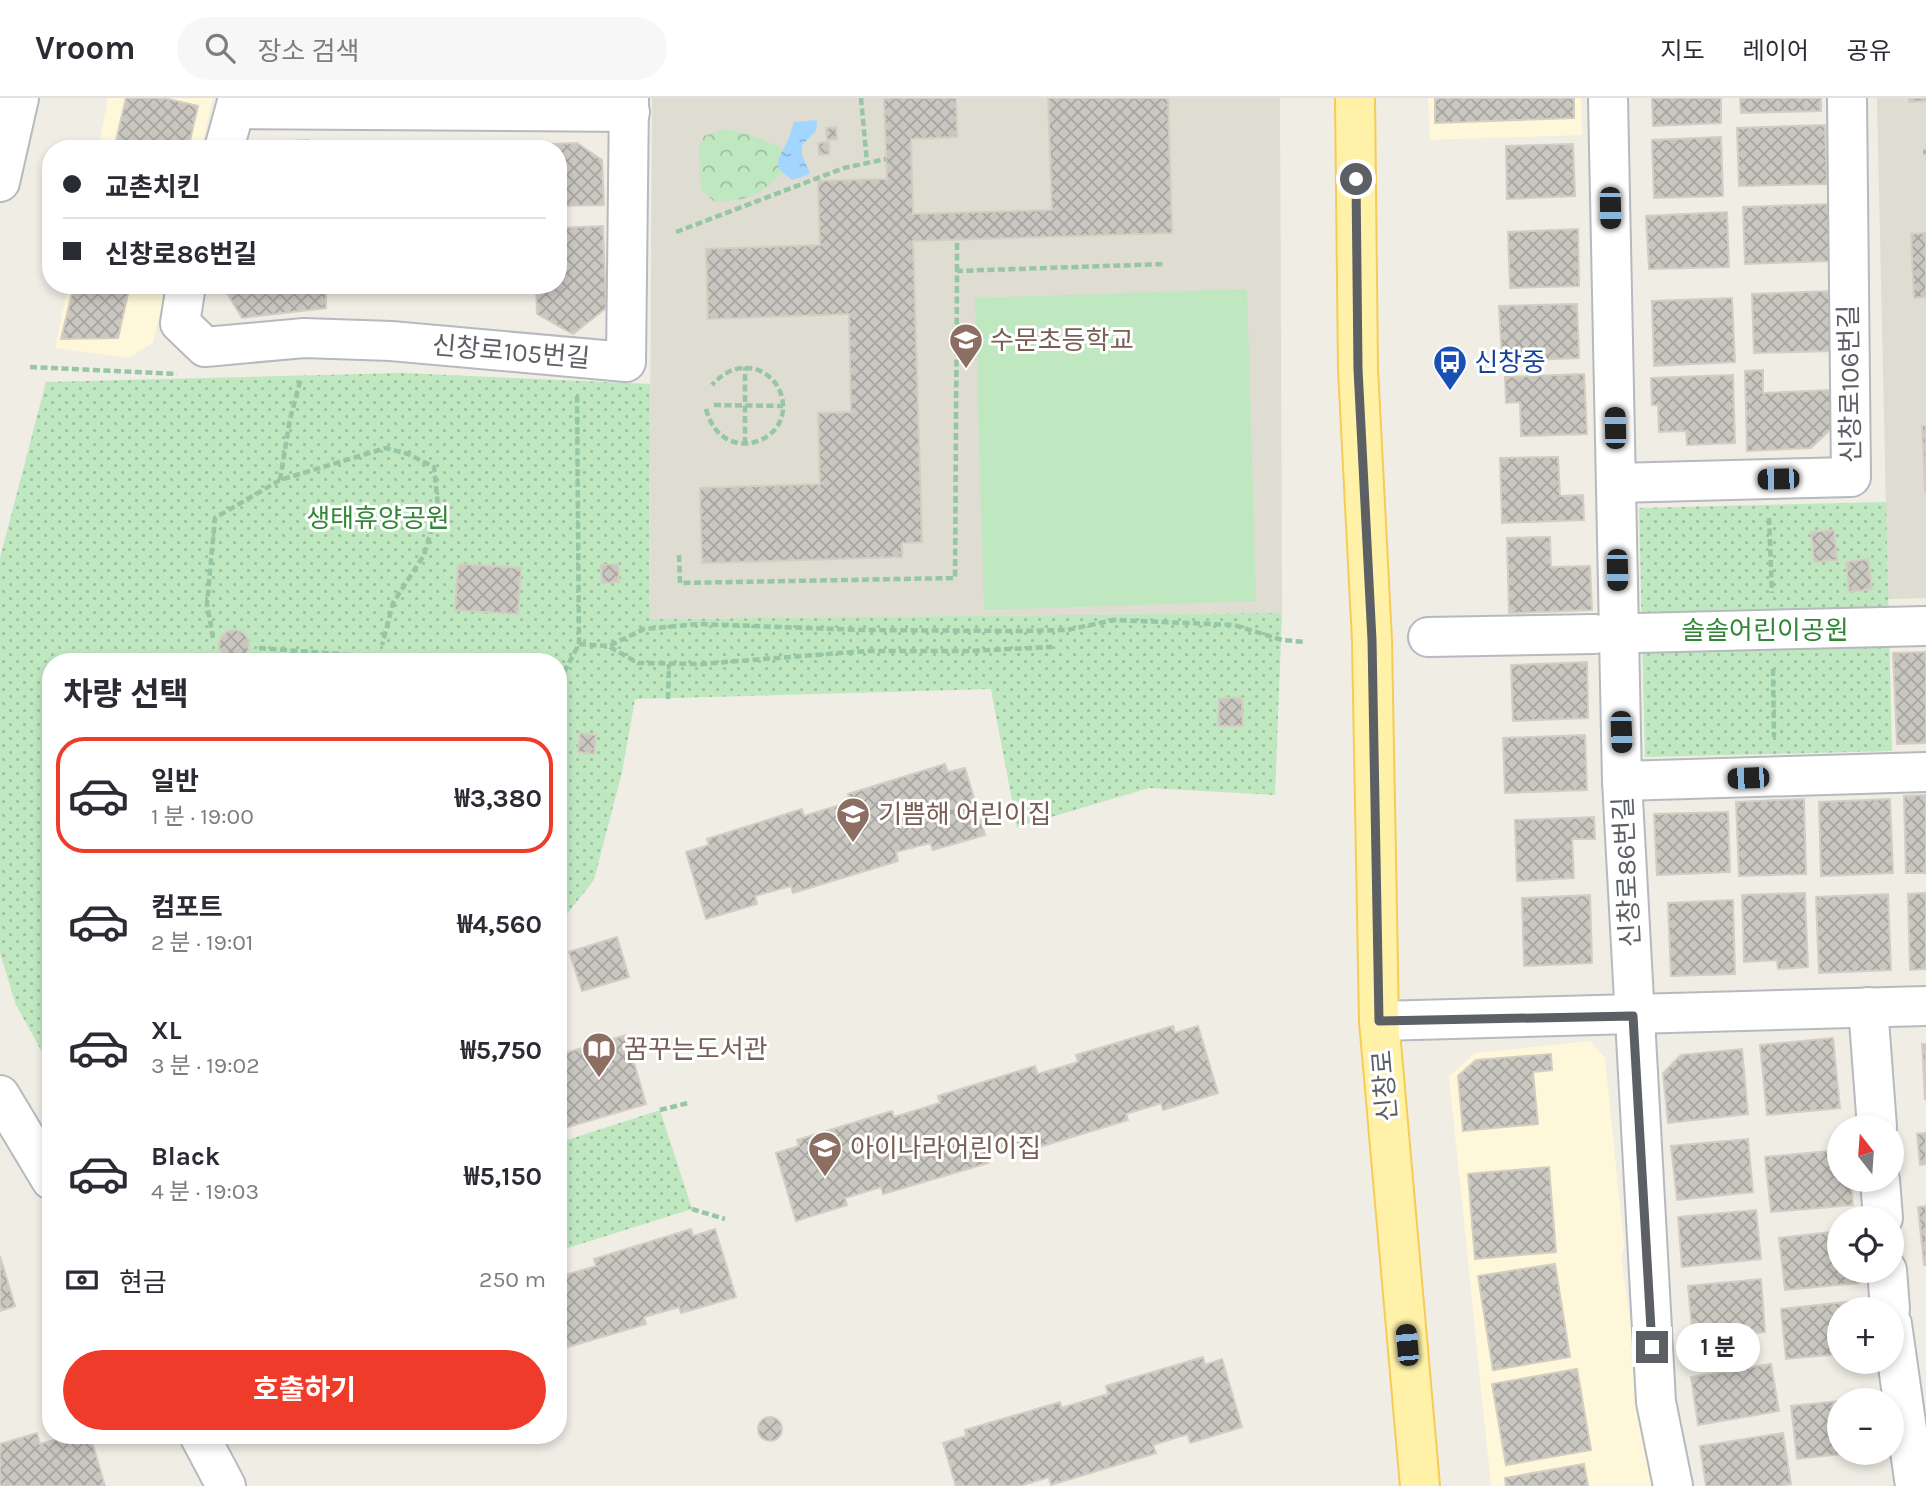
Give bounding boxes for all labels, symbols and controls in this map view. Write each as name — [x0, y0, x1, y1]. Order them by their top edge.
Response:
search box — [177, 17, 667, 80]
text: Vroom — [35, 29, 135, 67]
icon: search — [201, 29, 239, 67]
text: 장소 검색 — [257, 36, 359, 67]
text: 지도 — [1660, 37, 1705, 65]
text: 레이어 — [1743, 37, 1809, 65]
text: 공유 — [1847, 37, 1891, 65]
route start — [1340, 163, 1372, 195]
text: 교촌치킨 — [105, 172, 201, 203]
car — [1600, 187, 1621, 229]
text: 신창로86번길 — [105, 239, 257, 270]
street label: 신창로106번길 — [1833, 304, 1867, 464]
school or university icon: 수문초등학교 — [947, 321, 985, 370]
place label: 수문초등학교 — [990, 325, 1134, 356]
street label: 신창로105번길 — [431, 330, 591, 374]
bus stop icon: 신창중 — [1431, 343, 1469, 392]
place label: 신창중 — [1474, 347, 1546, 378]
car — [1605, 407, 1626, 449]
car — [1757, 468, 1800, 490]
park label: 생태휴양공원 — [306, 503, 450, 534]
car — [1607, 549, 1628, 591]
park label: 솔솔어린이공원 — [1681, 615, 1849, 646]
text: 차량 선택 — [63, 676, 189, 713]
car — [1610, 711, 1633, 753]
icon: car — [67, 764, 130, 827]
text: 일반 — [151, 766, 199, 797]
car — [1727, 767, 1770, 789]
text: ₩3,380 — [454, 783, 542, 814]
school or university icon: 기쁨해 어린이집 — [834, 795, 872, 844]
street label: 신창로86번길 — [1608, 796, 1646, 948]
place label: 기쁨해 어린이집 — [878, 799, 1052, 830]
text: 1 분 · 19:00 — [151, 803, 254, 830]
icon: car — [67, 890, 130, 953]
text: 컴포트 — [151, 892, 223, 923]
text: ₩4,560 — [457, 909, 542, 940]
text: 2 분 · 19:01 — [151, 929, 253, 956]
text: XL — [151, 1015, 182, 1046]
icon: car — [67, 1016, 130, 1079]
library icon: 꿈꾸는도서관 — [580, 1030, 618, 1079]
place label: 꿈꾸는도서관 — [624, 1034, 768, 1065]
text: ₩5,750 — [460, 1035, 542, 1066]
street label: 신창로 — [1366, 1049, 1404, 1123]
text: 3 분 · 19:02 — [151, 1052, 259, 1079]
north arrow — [1827, 1115, 1904, 1192]
map controls — [1827, 1115, 1904, 1465]
school or university icon: 아이나라어린이집 — [806, 1129, 844, 1178]
place label: 아이나라어린이집 — [850, 1133, 1041, 1164]
text: Black — [151, 1141, 220, 1172]
icon: car — [67, 1142, 130, 1205]
text: ₩5,150 — [464, 1161, 542, 1192]
text: 4 분 · 19:03 — [151, 1178, 259, 1205]
button: locate — [1827, 1206, 1904, 1283]
icon: cash — [63, 1261, 101, 1299]
text: 250 m — [479, 1266, 546, 1293]
text: 현금 — [119, 1267, 167, 1298]
button: + — [1827, 1297, 1904, 1374]
callout: 1 분 — [1676, 1322, 1760, 1372]
car — [1395, 1323, 1420, 1367]
route end — [1636, 1331, 1668, 1363]
text: 1 분 — [1700, 1334, 1736, 1361]
button: 호출하기 — [63, 1350, 546, 1430]
button: − — [1827, 1388, 1904, 1465]

